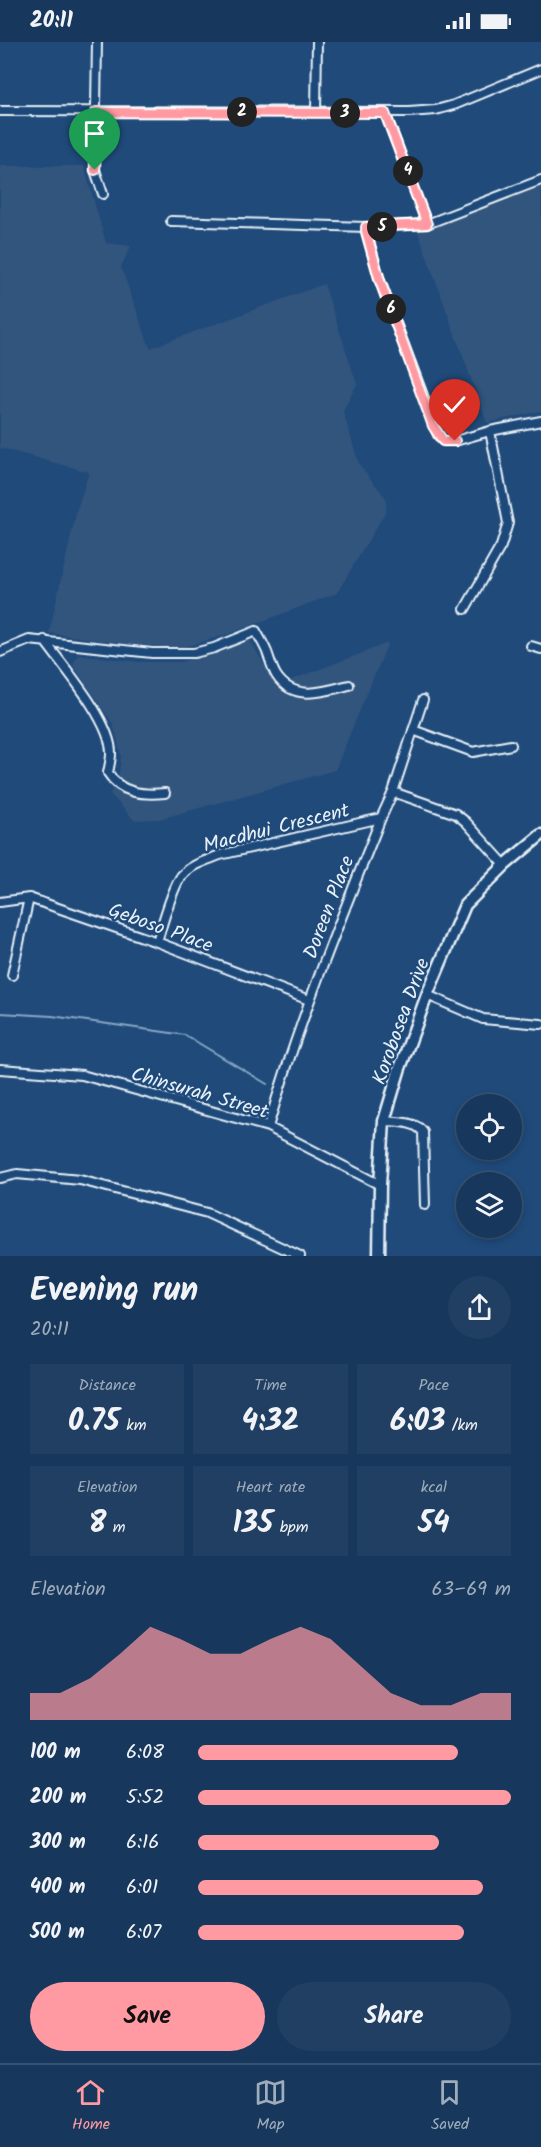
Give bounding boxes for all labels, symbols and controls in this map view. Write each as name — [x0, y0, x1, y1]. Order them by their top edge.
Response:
text: 20:11 — [30, 4, 73, 39]
pin: 2 — [227, 97, 257, 127]
pin: 3 — [330, 98, 360, 128]
text: 2 — [237, 99, 247, 124]
text: 3 — [341, 100, 349, 125]
pin — [69, 108, 120, 170]
icon: arrive — [78, 117, 111, 150]
pin: 4 — [393, 156, 423, 186]
text: 4 — [404, 158, 412, 183]
pin: 5 — [367, 212, 397, 242]
text: 5 — [378, 214, 386, 239]
pin: 6 — [376, 294, 406, 324]
text: 6 — [387, 296, 395, 321]
pin — [429, 379, 480, 441]
icon: check — [438, 388, 471, 421]
street label: Macdhui Crescent — [200, 795, 353, 863]
street label: Doreen Place — [296, 851, 364, 964]
street label: Geboso Place — [103, 895, 217, 963]
street label: Korobosea Drive — [364, 954, 440, 1090]
street label: Chinsurah Street — [127, 1059, 272, 1129]
map controls — [456, 1094, 522, 1238]
button: locate — [456, 1094, 522, 1160]
button: layers — [456, 1172, 522, 1238]
text: Evening run — [30, 1265, 198, 1318]
button: share — [448, 1276, 511, 1339]
text: 20:11 — [30, 1314, 69, 1346]
text: Distance — [78, 1373, 136, 1398]
text: Time — [254, 1373, 287, 1398]
text: Pace — [419, 1373, 449, 1398]
text: 0.75 — [68, 1398, 120, 1446]
text: 4:32 — [242, 1398, 299, 1446]
text: 6:03 — [390, 1398, 445, 1446]
text: km — [120, 1413, 146, 1438]
text: /km — [445, 1413, 478, 1438]
text: Elevation — [77, 1475, 137, 1500]
text: Heart rate — [236, 1475, 305, 1500]
text: kcal — [421, 1475, 447, 1500]
text: 8 — [89, 1500, 106, 1548]
text: 135 — [233, 1500, 273, 1548]
text: 54 — [418, 1500, 450, 1548]
text: m — [106, 1515, 126, 1540]
text: bpm — [273, 1515, 308, 1540]
text: Elevation — [30, 1574, 106, 1606]
text: 63–69 m — [431, 1574, 511, 1606]
text: 100 m — [30, 1737, 81, 1769]
text: 6:08 — [126, 1737, 164, 1769]
text: 200 m — [30, 1782, 86, 1814]
text: 5:52 — [126, 1782, 164, 1814]
text: 300 m — [30, 1827, 86, 1859]
text: 6:16 — [126, 1827, 159, 1859]
text: 400 m — [30, 1872, 86, 1904]
text: 6:01 — [126, 1872, 158, 1904]
text: 500 m — [30, 1917, 85, 1949]
text: 6:07 — [126, 1917, 161, 1949]
button: Save — [30, 1982, 265, 2051]
button: Share — [277, 1982, 511, 2051]
tab: Home — [72, 2076, 110, 2137]
tab: Map — [254, 2076, 287, 2137]
tab: Saved — [431, 2076, 469, 2137]

